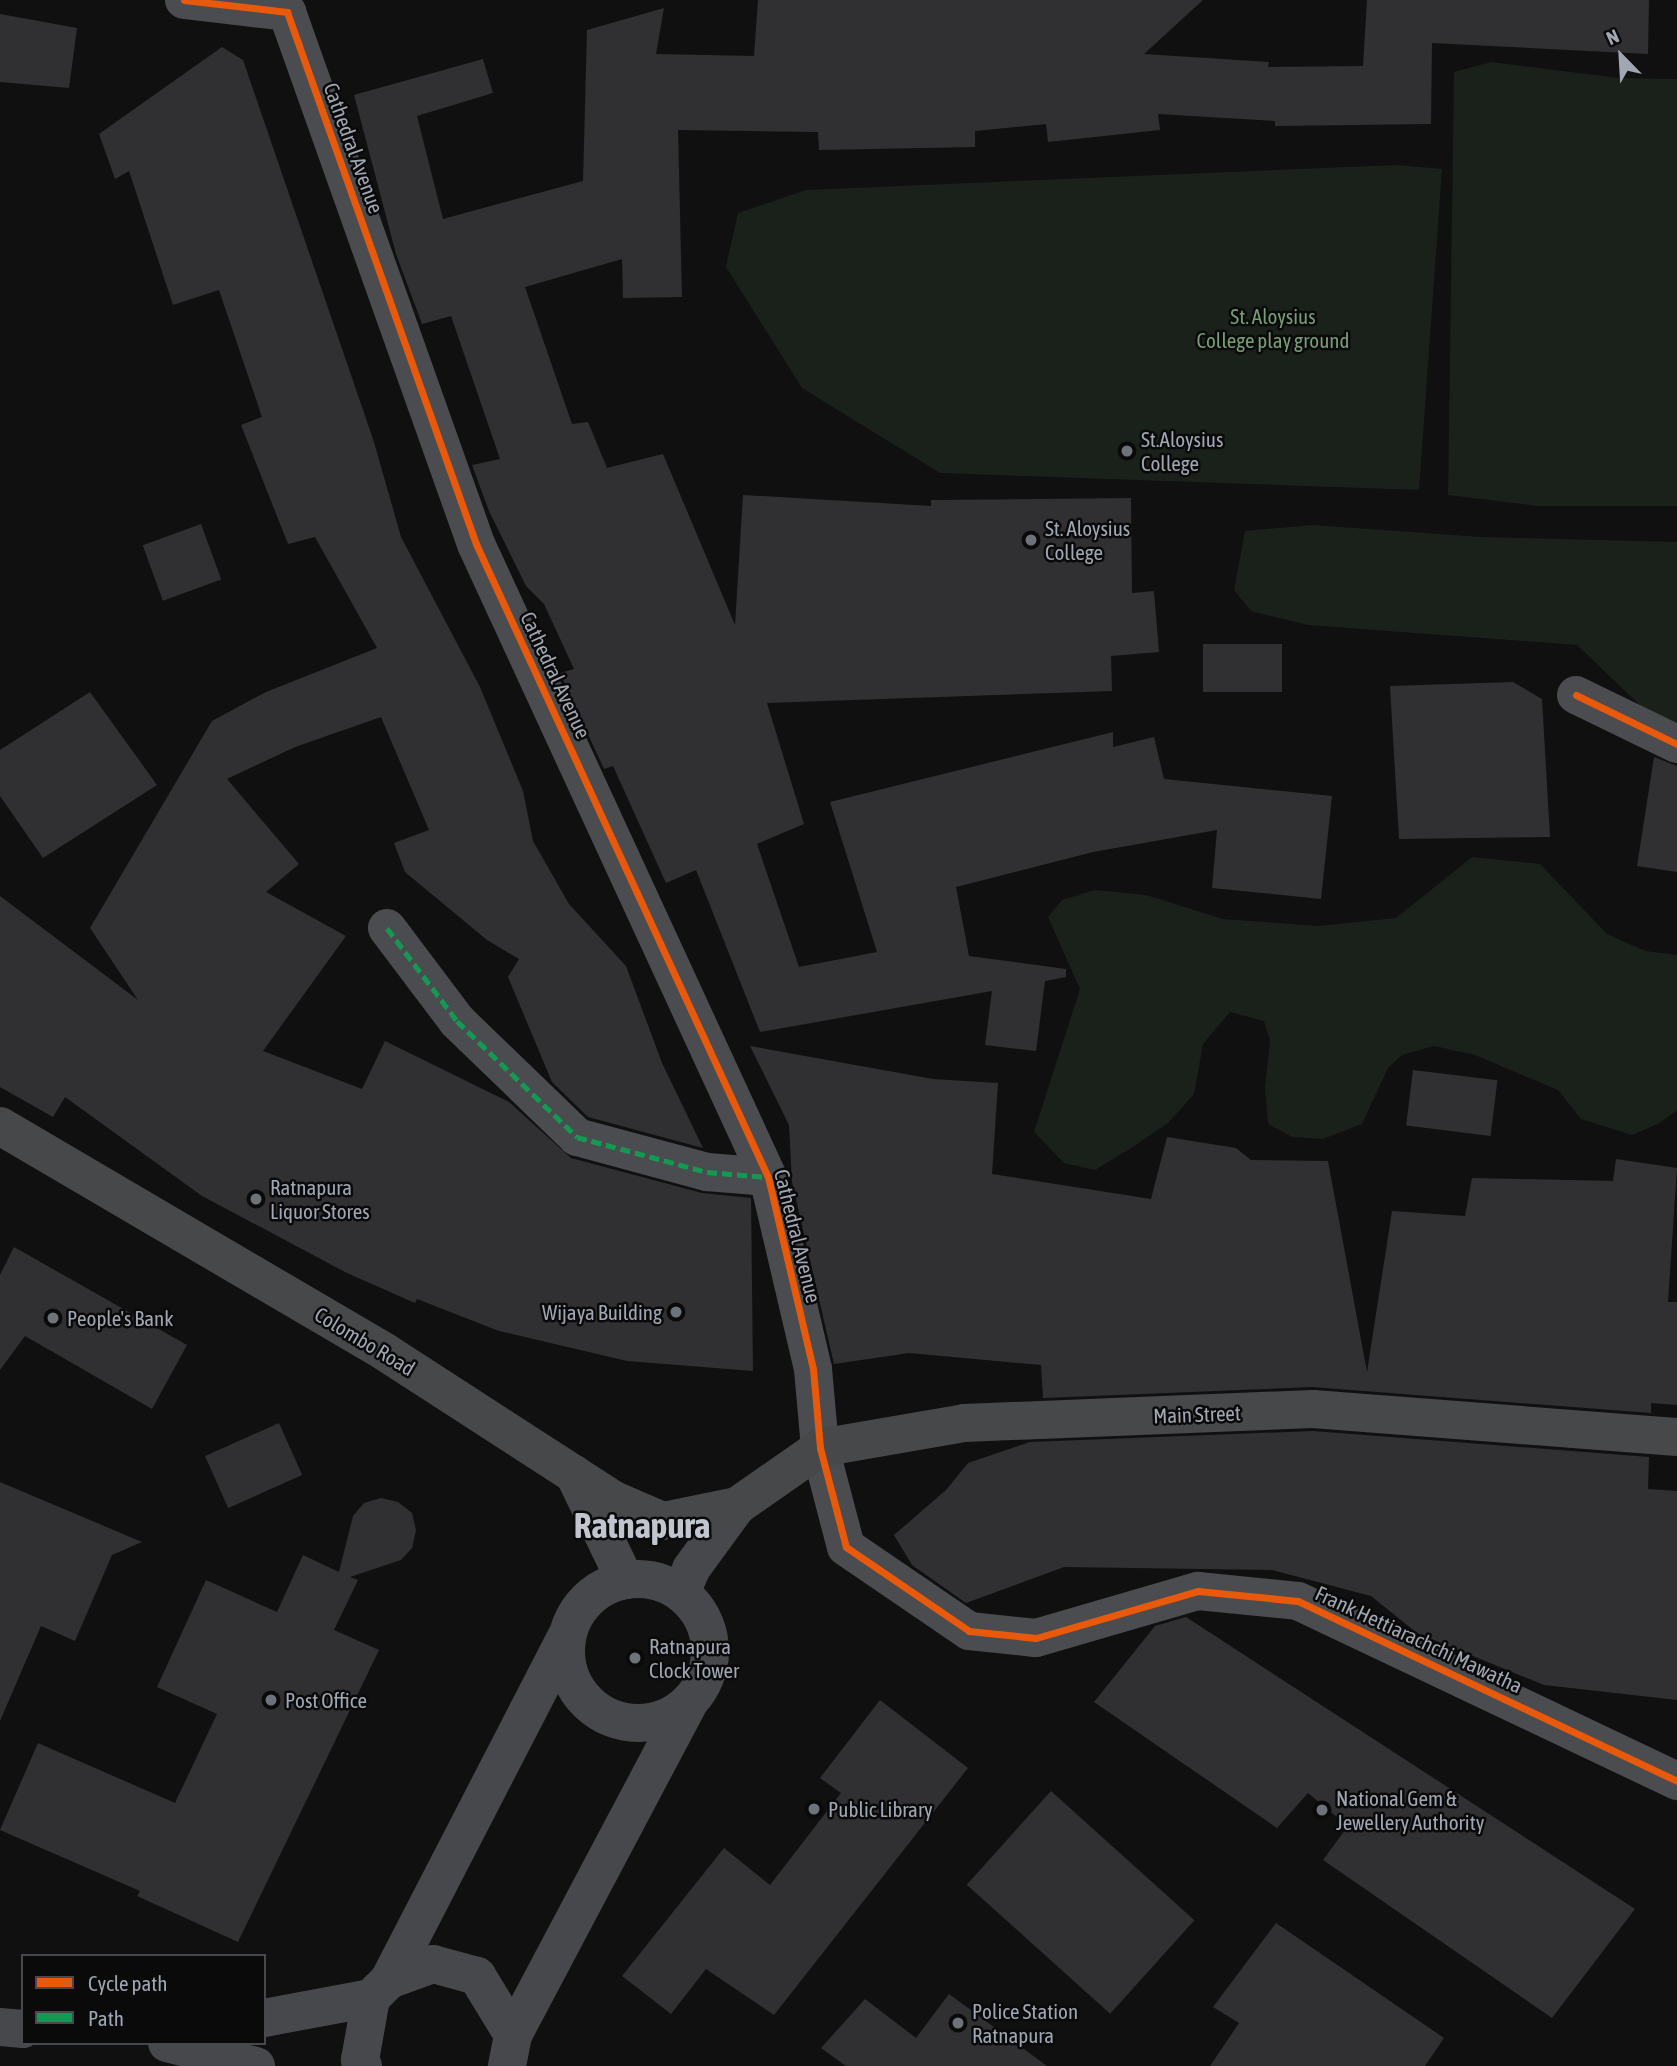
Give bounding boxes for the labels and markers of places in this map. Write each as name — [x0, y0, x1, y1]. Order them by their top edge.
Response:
place label: St.Aloysius College — [1141, 426, 1223, 476]
marker: St.Aloysius College — [1119, 443, 1135, 459]
place label: St. Aloysius College — [1045, 515, 1130, 565]
marker: St. Aloysius College — [1023, 532, 1039, 548]
place label: Ratnapura Liquor Stores — [270, 1174, 370, 1224]
marker: Ratnapura Liquor Stores — [248, 1191, 264, 1207]
place label: Wijaya Building — [542, 1299, 662, 1325]
marker: Wijaya Building — [668, 1304, 684, 1320]
place label: People's Bank — [67, 1305, 173, 1331]
marker: People's Bank — [45, 1310, 61, 1326]
place label: Ratnapura Clock Tower — [649, 1633, 739, 1683]
marker: Ratnapura Clock Tower — [627, 1650, 643, 1666]
place label: Post Office — [285, 1687, 367, 1713]
marker: Post Office — [263, 1692, 279, 1708]
place label: National Gem & Jewellery Authority — [1336, 1785, 1484, 1835]
place label: Public Library — [828, 1796, 933, 1822]
marker: Public Library — [806, 1801, 822, 1817]
marker: National Gem & Jewellery Authority — [1314, 1802, 1330, 1818]
place label: Police Station Ratnapura — [972, 1998, 1078, 2048]
marker: Police Station Ratnapura — [950, 2015, 966, 2031]

